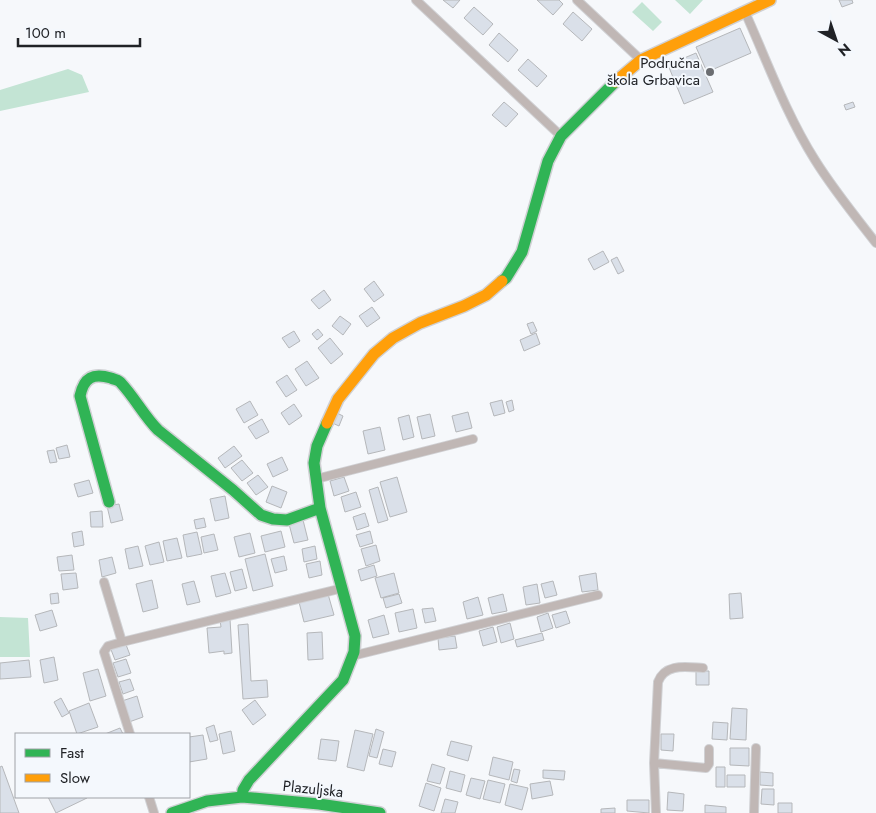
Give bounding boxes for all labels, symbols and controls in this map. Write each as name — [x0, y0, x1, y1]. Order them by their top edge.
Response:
scale bar — [18, 15, 140, 47]
north arrow — [811, 15, 861, 65]
text: 100 m — [25, 22, 66, 44]
text: N — [834, 39, 855, 61]
place label: Područna škola Grbavica — [607, 52, 700, 91]
marker: Područna škola Grbavica — [704, 66, 716, 78]
legend — [15, 733, 190, 798]
text: Fast — [60, 742, 84, 764]
text: Slow — [60, 767, 91, 789]
street label: Plazuljska — [282, 775, 344, 803]

